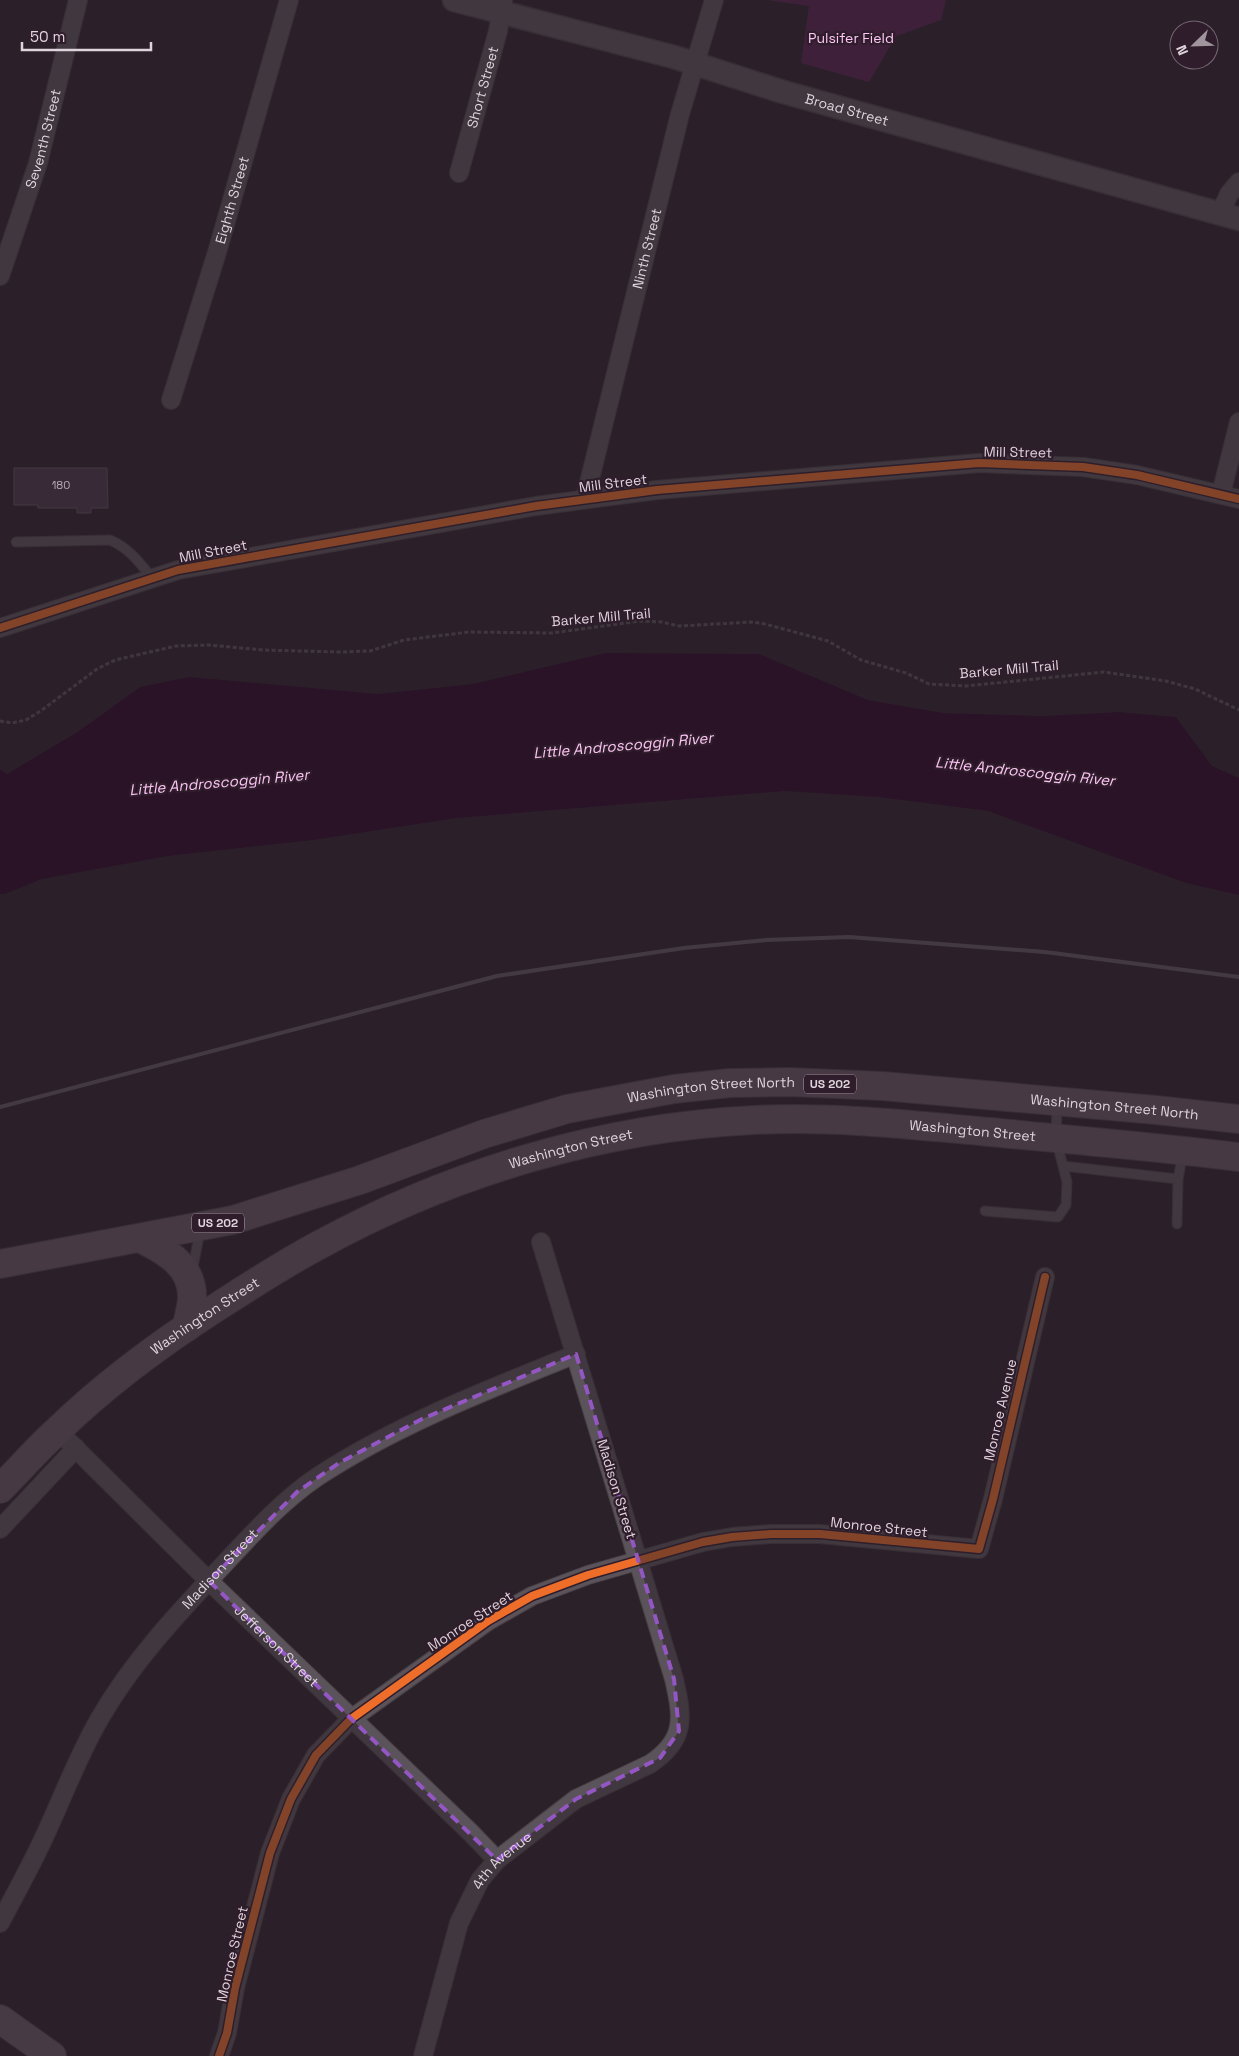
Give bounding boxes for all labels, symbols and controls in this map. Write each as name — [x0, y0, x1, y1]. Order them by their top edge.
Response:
scale bar — [22, 20, 151, 52]
north arrow — [1169, 20, 1219, 70]
text: 50 m — [30, 27, 65, 46]
park label: Pulsifer Field — [808, 29, 894, 47]
text: N — [1172, 42, 1192, 58]
street label: Short Street — [463, 44, 502, 130]
street label: Seventh Street — [21, 87, 65, 191]
street label: Broad Street — [803, 89, 891, 130]
street label: Eighth Street — [211, 154, 253, 246]
street label: Ninth Street — [628, 206, 665, 291]
street label: Mill Street — [983, 442, 1053, 462]
street label: Mill Street — [578, 470, 648, 496]
house number: 180 — [52, 478, 70, 492]
street label: Mill Street — [178, 536, 248, 566]
street label: Barker Mill Trail — [551, 604, 651, 630]
street label: Barker Mill Trail — [959, 656, 1059, 682]
water label: Little Androscoggin River — [532, 728, 715, 762]
water label: Little Androscoggin River — [934, 752, 1117, 790]
water label: Little Androscoggin River — [128, 765, 311, 799]
street label: Washington Street North — [626, 1073, 795, 1107]
road number: US 202 — [804, 1074, 856, 1094]
street label: Washington Street North — [1030, 1090, 1200, 1124]
street label: Washington Street — [909, 1116, 1037, 1145]
street label: Washington Street — [507, 1125, 634, 1173]
road number: US 202 — [192, 1214, 244, 1232]
street label: Washington Street — [147, 1273, 263, 1359]
street label: Monroe Avenue — [980, 1357, 1020, 1463]
street label: Madison Street — [593, 1437, 641, 1541]
street label: Monroe Street — [829, 1513, 929, 1541]
street label: Madison Street — [178, 1525, 262, 1613]
street label: Monroe Street — [424, 1587, 516, 1655]
street label: Jefferson Street — [230, 1601, 323, 1691]
street label: 4th Avenue — [468, 1828, 535, 1892]
street label: Monroe Street — [212, 1904, 252, 2004]

